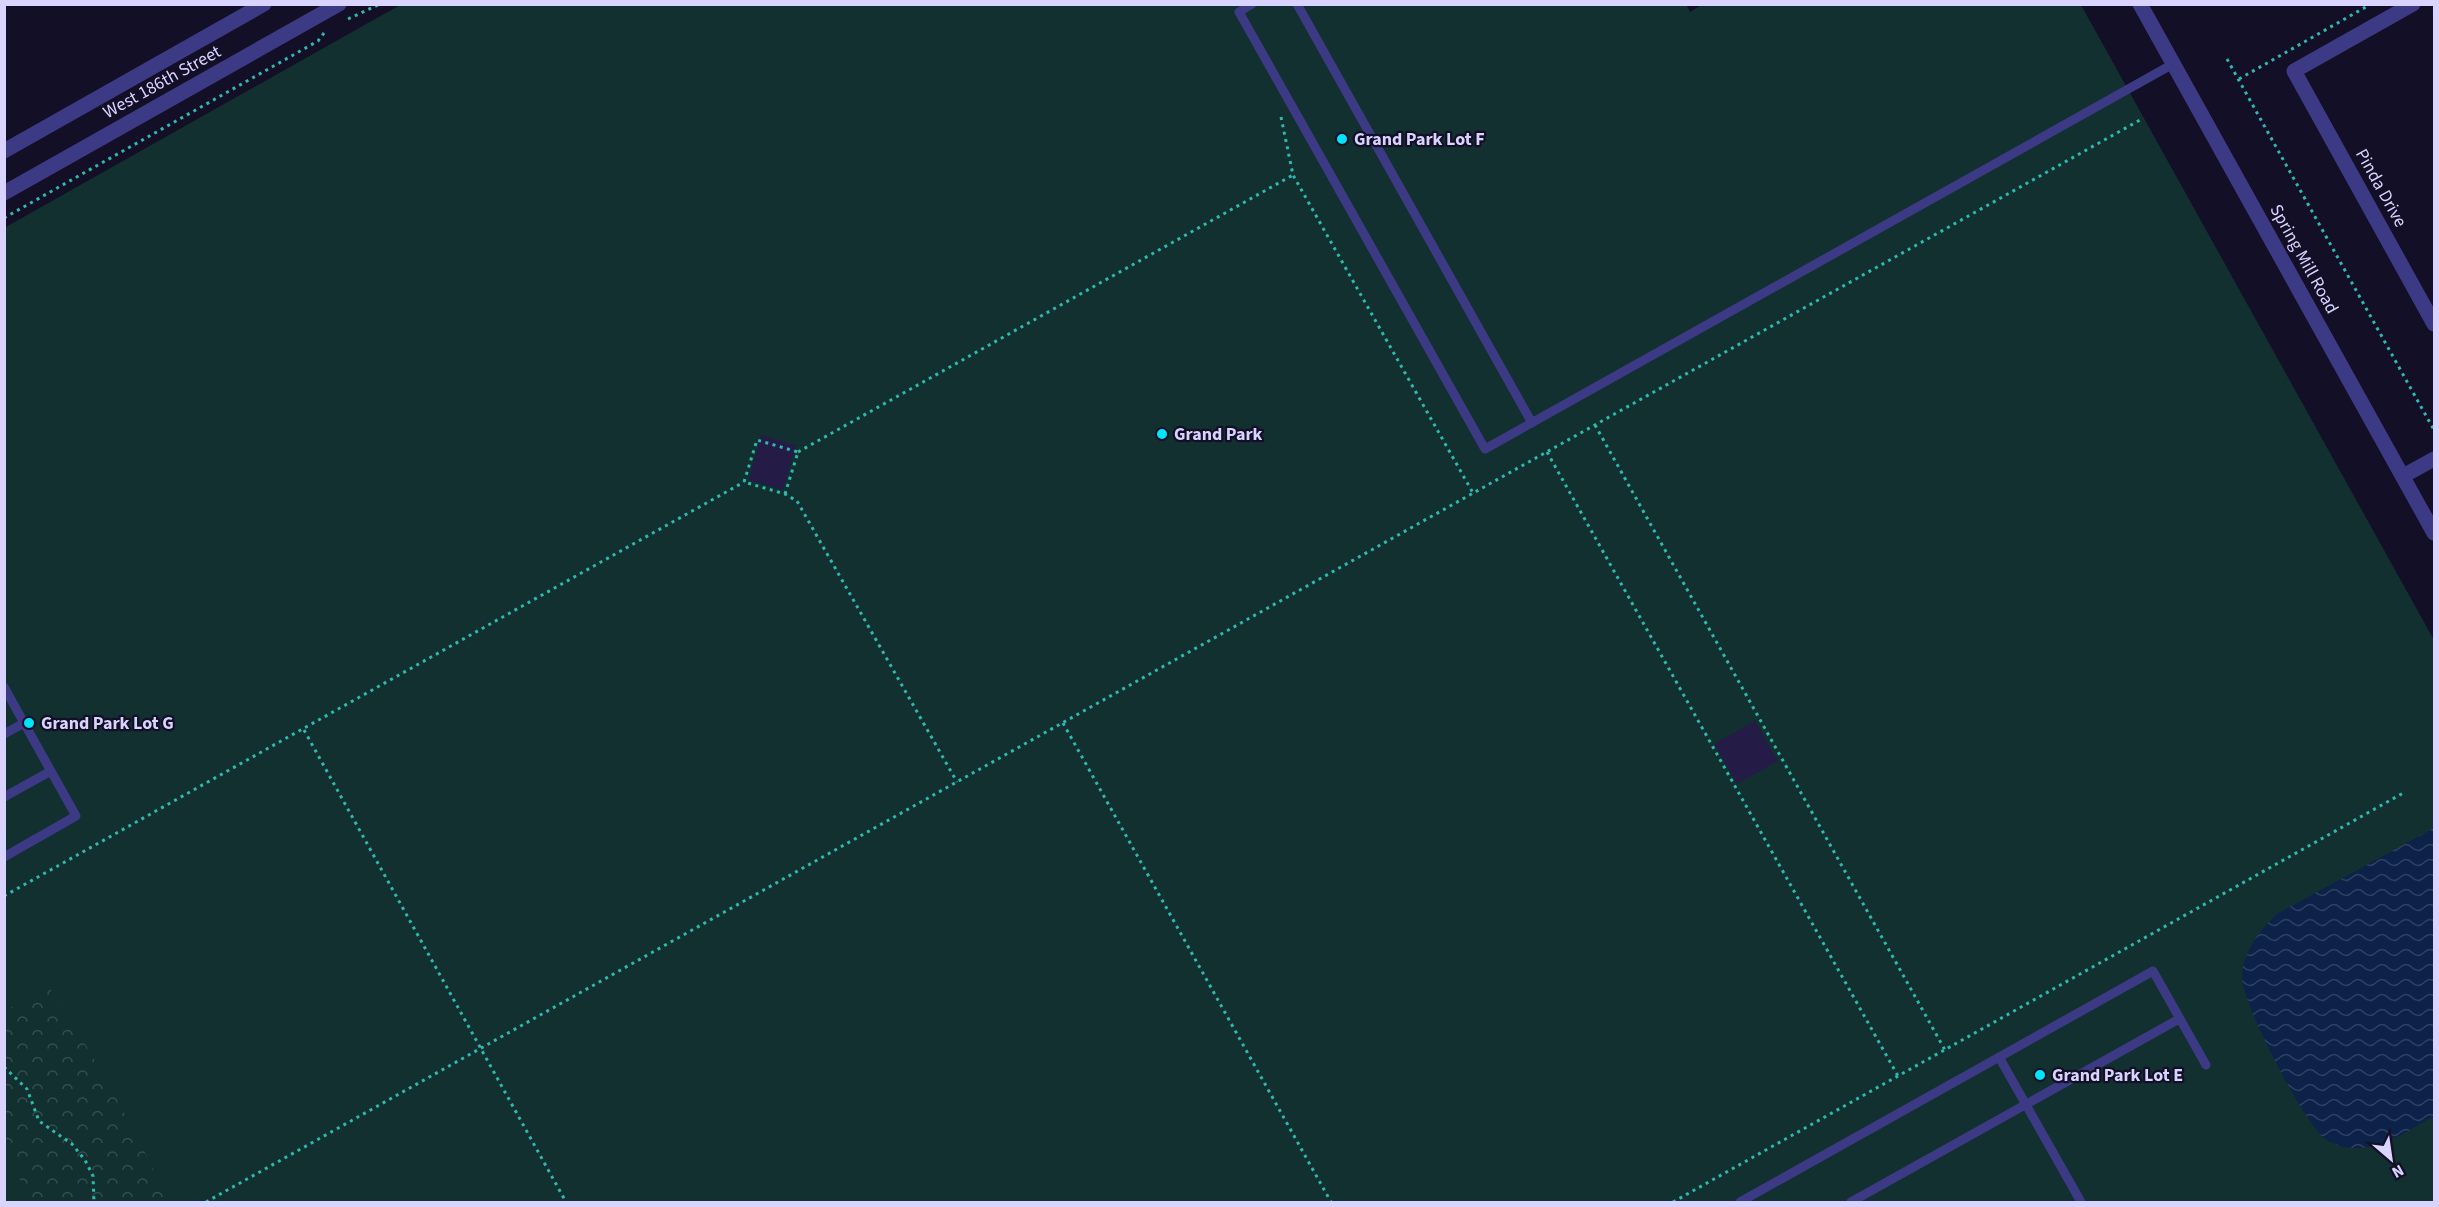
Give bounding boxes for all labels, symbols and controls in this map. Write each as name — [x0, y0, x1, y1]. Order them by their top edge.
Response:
street label: West 186th Street — [98, 39, 226, 125]
place label: Grand Park Lot F — [1354, 127, 1485, 152]
marker: Grand Park Lot F — [1335, 132, 1349, 146]
street label: Pinda Drive — [2349, 144, 2413, 232]
street label: Spring Mill Road — [2264, 200, 2344, 318]
place label: Grand Park — [1174, 422, 1263, 447]
marker: Grand Park — [1155, 427, 1169, 441]
place label: Grand Park Lot G — [41, 711, 174, 736]
marker: Grand Park Lot G — [22, 716, 36, 730]
place label: Grand Park Lot E — [2052, 1063, 2183, 1088]
marker: Grand Park Lot E — [2033, 1068, 2047, 1082]
north arrow — [2361, 1129, 2421, 1189]
text: N — [2388, 1159, 2408, 1183]

